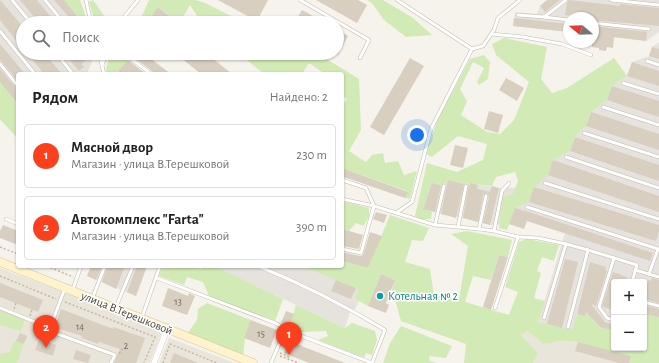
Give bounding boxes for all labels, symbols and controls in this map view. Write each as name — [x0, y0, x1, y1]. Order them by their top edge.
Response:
north arrow — [563, 12, 599, 48]
search box — [16, 16, 344, 60]
icon: search — [30, 27, 52, 49]
text: Поиск — [62, 30, 100, 45]
text: Рядом — [32, 89, 78, 106]
text: Найдено: 2 — [270, 91, 328, 104]
your location — [407, 125, 427, 145]
text: Мясной двор — [71, 140, 153, 155]
text: 1 — [44, 149, 48, 162]
text: 230 m — [296, 149, 327, 162]
text: Магазин · улица В.Терешковой — [71, 158, 230, 171]
text: Автокомплекс "Farta" — [71, 212, 204, 227]
text: 2 — [43, 221, 49, 234]
text: 390 m — [296, 221, 327, 234]
text: Магазин · улица В.Терешковой — [71, 230, 230, 243]
map controls — [611, 279, 647, 351]
button: + — [611, 279, 647, 315]
street label: улица В.Терешковой — [78, 289, 174, 338]
place label: Котельная № 2 — [388, 290, 458, 302]
marker: Котельная № 2 — [375, 291, 385, 301]
house number: 13 — [174, 297, 182, 307]
pin: 2 — [33, 315, 59, 348]
button: − — [611, 315, 647, 351]
house number: 14 — [76, 322, 84, 332]
pin: 1 — [276, 322, 302, 355]
house number: 15 — [257, 329, 265, 339]
house number: 2 — [124, 341, 129, 351]

